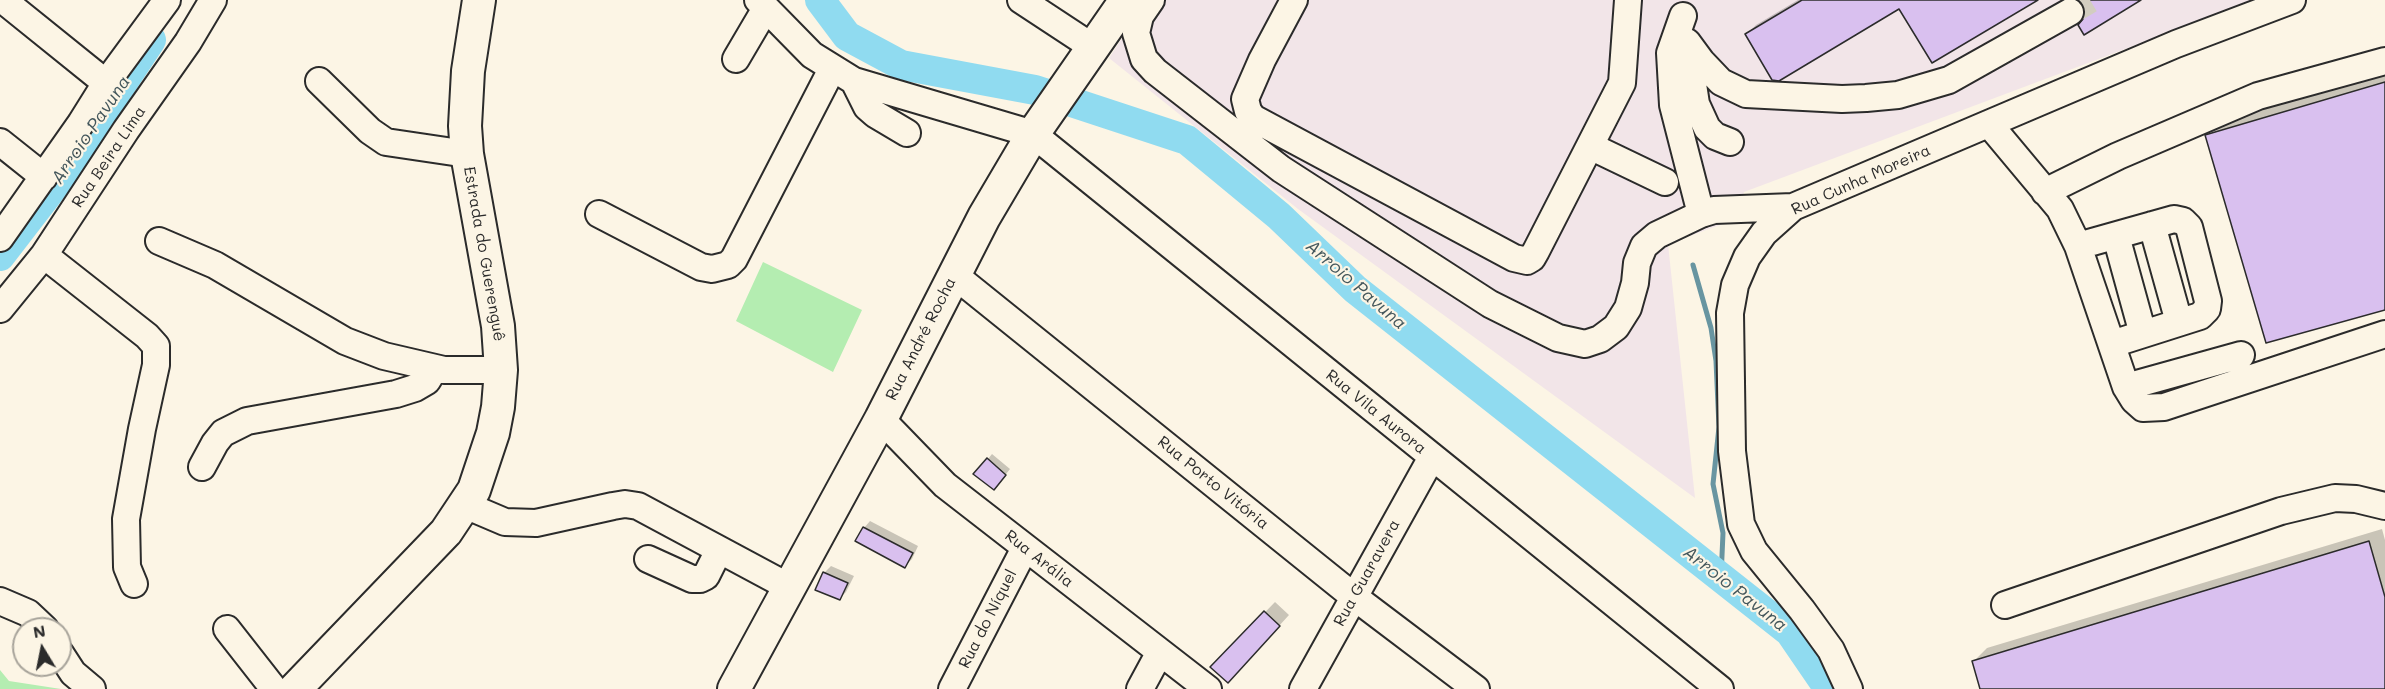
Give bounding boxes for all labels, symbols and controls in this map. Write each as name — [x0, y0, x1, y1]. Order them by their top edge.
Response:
water label: Arroio Pavuna — [47, 72, 135, 188]
street label: Rua Beira Lima — [68, 103, 150, 211]
street label: Rua Cunha Moreira — [1788, 141, 1934, 219]
street label: Estrada do Guerenguê — [459, 165, 509, 343]
water label: Arroio Pavuna — [1301, 236, 1411, 334]
street label: Rua André Rocha — [882, 274, 960, 404]
street label: Rua Vila Aurora — [1322, 366, 1430, 458]
street label: Rua Porto Vitória — [1153, 432, 1273, 534]
street label: Rua Guaravera — [1330, 516, 1404, 630]
street label: Rua Arália — [1001, 526, 1077, 592]
water label: Arroio Pavuna — [1679, 542, 1791, 636]
street label: Rua do Níquel — [955, 566, 1021, 672]
north arrow — [12, 617, 72, 677]
text: N — [31, 619, 47, 642]

